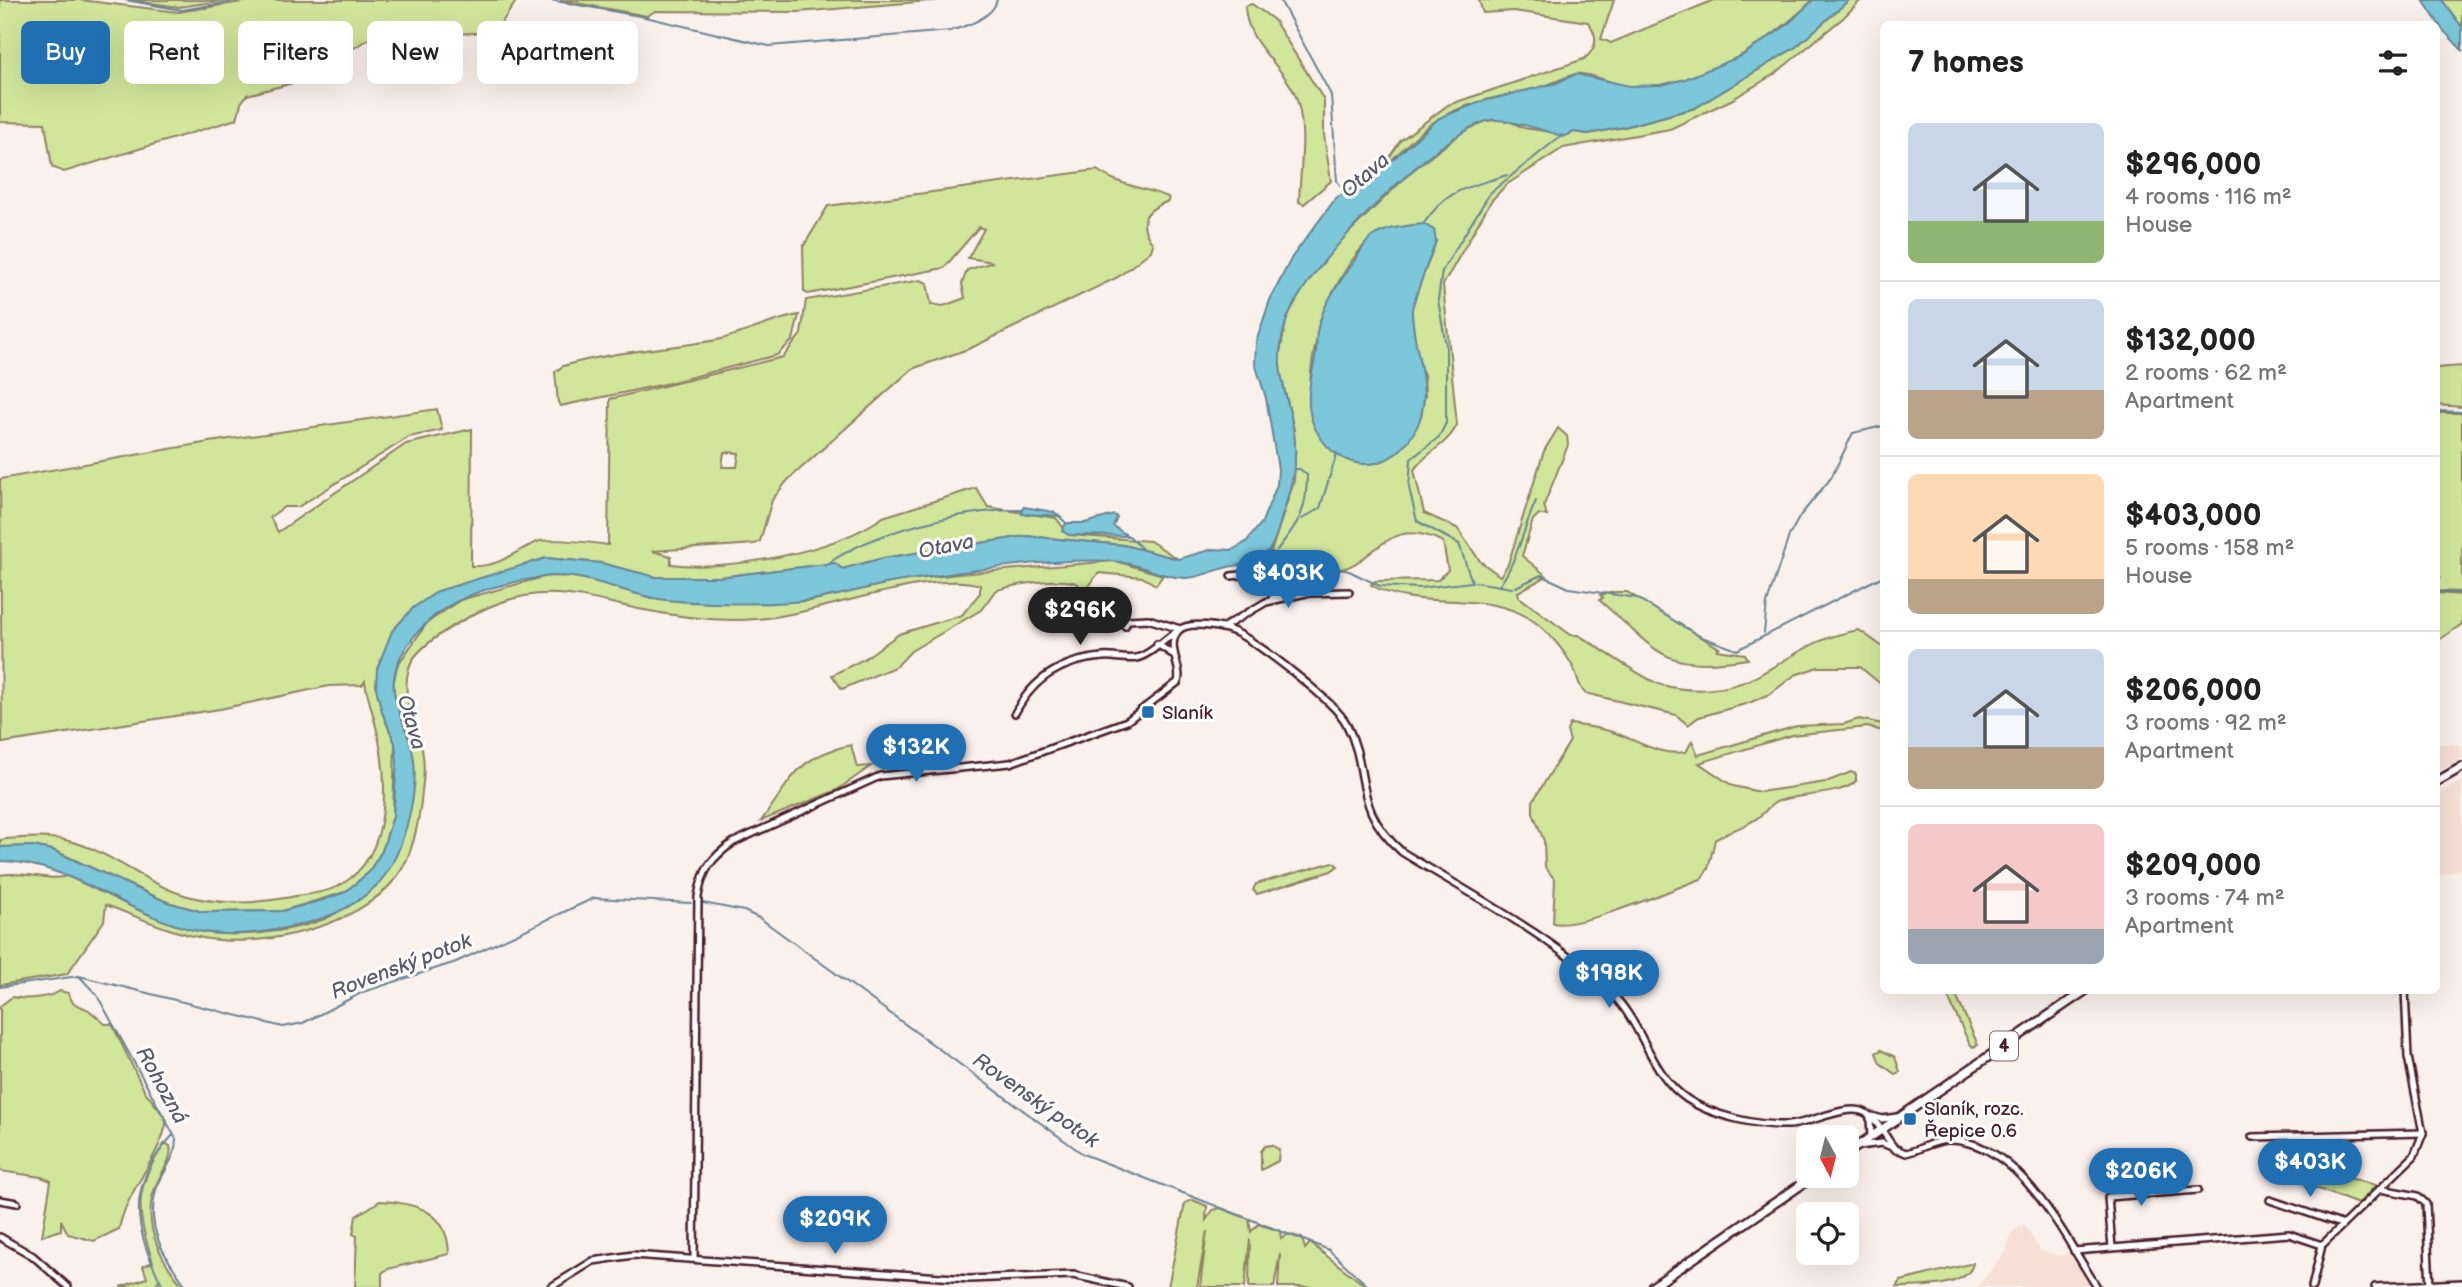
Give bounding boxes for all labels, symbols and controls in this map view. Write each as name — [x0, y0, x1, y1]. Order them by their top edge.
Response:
chip: Buy — [21, 21, 110, 84]
chip: Rent — [124, 21, 224, 84]
chip: Filters — [238, 21, 353, 84]
chip: New — [367, 21, 463, 84]
chip: Apartment — [477, 21, 638, 84]
icon: filters — [2374, 44, 2412, 82]
text: 7 homes — [1908, 45, 2024, 81]
water label: Otava — [1336, 147, 1395, 203]
text: $296,000 — [2125, 147, 2261, 183]
icon: home — [1964, 151, 2048, 235]
text: 4 rooms · 116 m² — [2125, 183, 2292, 211]
text: House — [2125, 211, 2192, 239]
text: $132,000 — [2125, 323, 2256, 359]
icon: home — [1964, 327, 2048, 411]
text: 2 rooms · 62 m² — [2125, 359, 2287, 387]
text: Apartment — [2125, 387, 2234, 415]
text: $403,000 — [2125, 498, 2261, 534]
icon: home — [1964, 502, 2048, 586]
water label: Otava — [916, 529, 976, 564]
text: 5 rooms · 158 m² — [2125, 534, 2294, 562]
pin: $403K — [1239, 550, 1337, 610]
text: $403K — [1252, 559, 1324, 587]
text: House — [2125, 562, 2192, 590]
pin: $296K — [1031, 588, 1129, 647]
text: $296K — [1044, 596, 1116, 624]
text: $206,000 — [2125, 673, 2262, 709]
icon: home — [1964, 677, 2048, 761]
water label: Otava — [392, 692, 431, 753]
place label: Slaník — [1162, 702, 1214, 725]
marker: Slaník — [1140, 704, 1156, 720]
text: 3 rooms · 92 m² — [2125, 709, 2287, 737]
pin: $132K — [867, 724, 965, 784]
text: $132K — [882, 733, 950, 761]
text: Apartment — [2125, 737, 2234, 765]
text: $209,000 — [2125, 848, 2261, 884]
icon: home — [1964, 852, 2048, 936]
text: 3 rooms · 74 m² — [2125, 884, 2285, 912]
text: Apartment — [2125, 912, 2234, 940]
water label: Rovenský potok — [327, 928, 476, 1005]
pin: $198K — [1560, 950, 1658, 1010]
text: $198K — [1575, 959, 1643, 987]
road number: 4 — [1990, 1031, 2018, 1060]
water label: Rohozná — [130, 1042, 193, 1128]
water label: Rovenský potok — [968, 1048, 1104, 1154]
place label: Slaník, rozc. Řepice 0.6 — [1924, 1098, 2024, 1143]
marker: Slaník, rozc. Řepice 0.6 — [1902, 1111, 1918, 1127]
north arrow — [1796, 1125, 1858, 1188]
map controls — [1796, 1125, 1859, 1265]
pin: $403K — [2261, 1140, 2359, 1199]
pin: $206K — [2092, 1148, 2190, 1208]
text: $403K — [2274, 1148, 2346, 1176]
text: $206K — [2105, 1157, 2177, 1185]
pin: $209K — [786, 1196, 884, 1256]
button: locate — [1796, 1202, 1859, 1265]
text: $209K — [799, 1205, 871, 1233]

